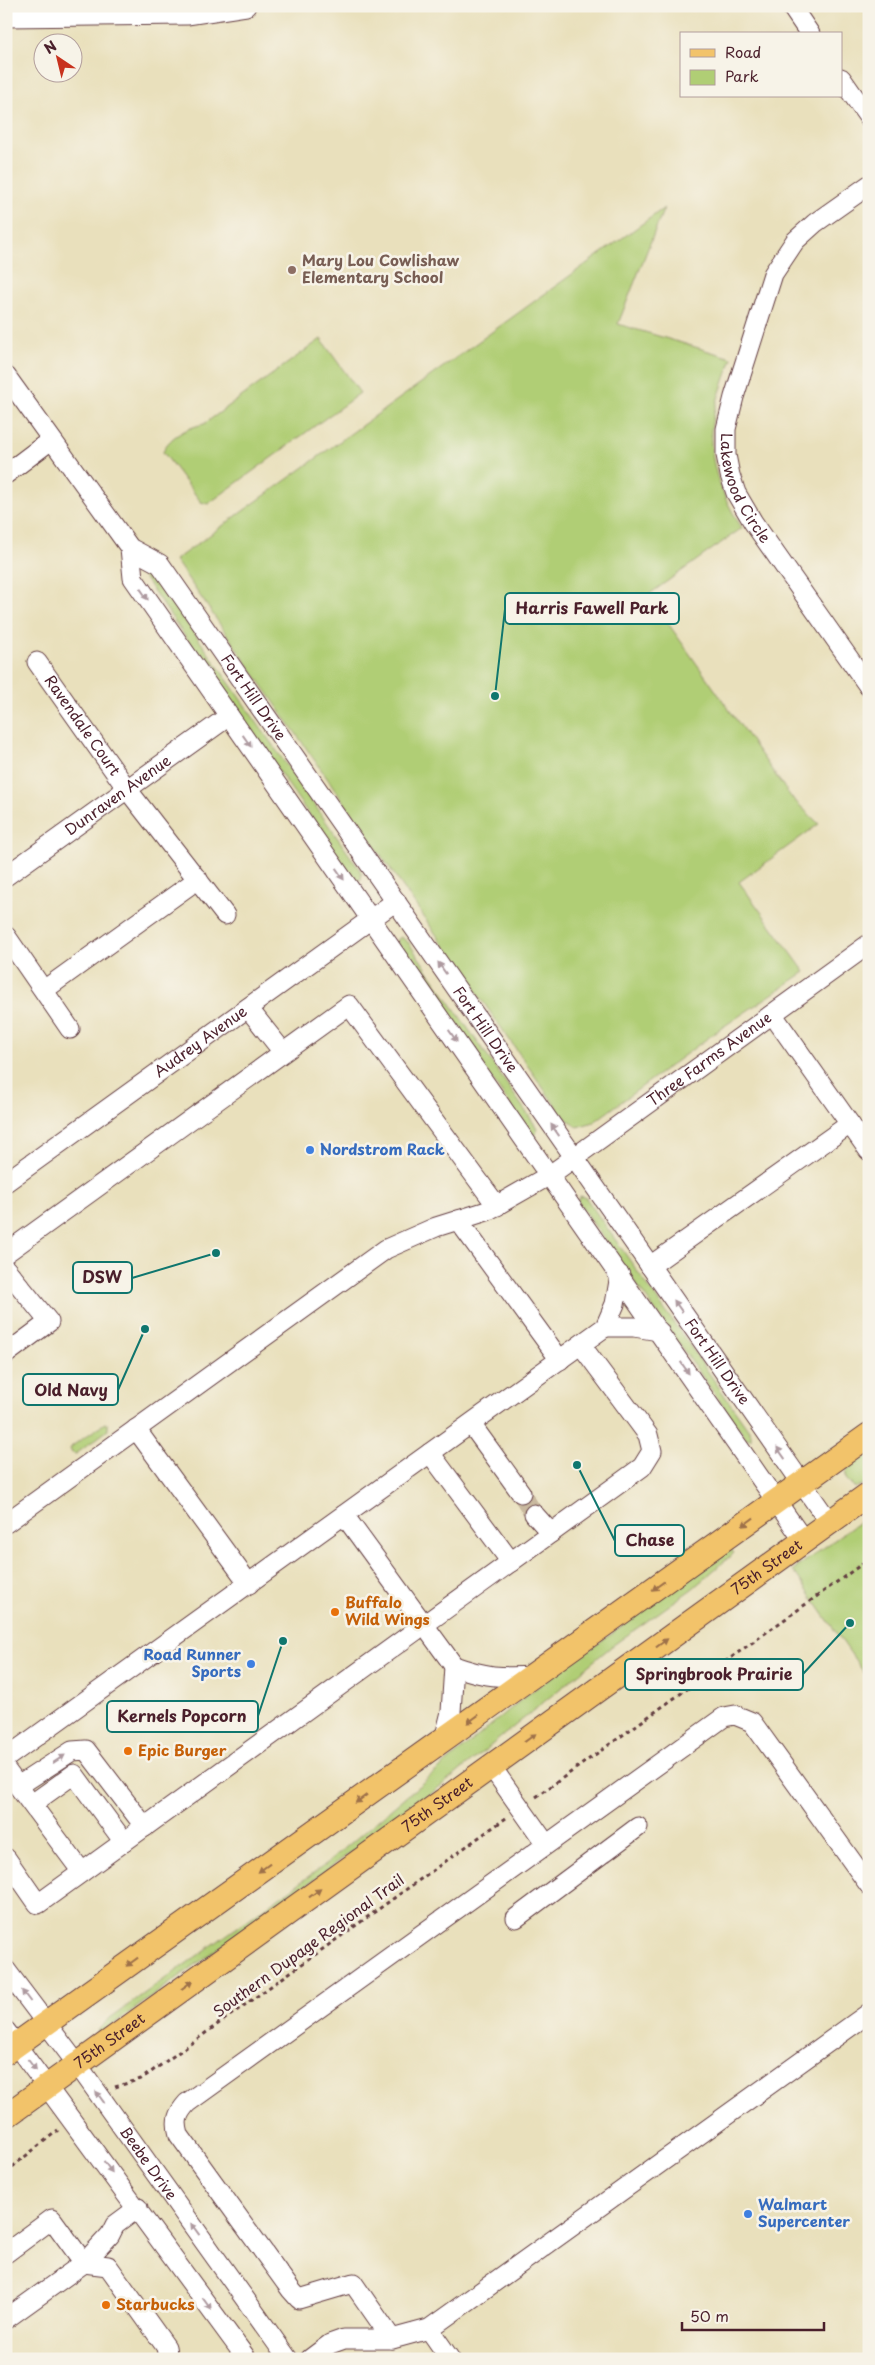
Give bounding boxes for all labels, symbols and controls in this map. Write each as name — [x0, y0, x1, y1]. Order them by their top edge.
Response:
north arrow — [32, 32, 82, 82]
legend — [680, 32, 842, 98]
text: N — [40, 35, 61, 59]
text: Road — [725, 40, 761, 63]
text: Park — [725, 64, 759, 87]
place label: Mary Lou Cowlishaw Elementary School — [302, 248, 459, 288]
marker: Mary Lou Cowlishaw Elementary School — [286, 264, 298, 276]
street label: Lakewood Circle — [715, 433, 777, 547]
one-way arrow — [139, 587, 149, 600]
callout: Harris Fawell Park — [505, 593, 679, 624]
text: Harris Fawell Park — [515, 595, 669, 619]
street label: Fort Hill Drive — [216, 649, 293, 745]
street label: Ravendale Court — [40, 670, 127, 780]
one-way arrow — [242, 734, 252, 748]
street label: Dunraven Avenue — [60, 748, 175, 840]
one-way arrow — [335, 868, 345, 881]
one-way arrow — [437, 961, 447, 974]
street label: Fort Hill Drive — [448, 981, 525, 1077]
street label: Audrey Avenue — [148, 999, 251, 1082]
street label: Three Farms Avenue — [642, 1005, 776, 1111]
one-way arrow — [448, 1030, 458, 1043]
one-way arrow — [550, 1123, 560, 1136]
place label: Nordstrom Rack — [320, 1137, 445, 1160]
marker: Nordstrom Rack — [304, 1144, 316, 1156]
callout: DSW — [73, 1262, 132, 1293]
text: DSW — [82, 1264, 122, 1288]
one-way arrow — [673, 1299, 683, 1313]
street label: Fort Hill Drive — [680, 1313, 757, 1409]
one-way arrow — [680, 1361, 690, 1375]
callout: Old Navy — [23, 1374, 118, 1405]
text: Old Navy — [34, 1377, 108, 1401]
one-way arrow — [776, 1447, 786, 1460]
one-way arrow — [741, 1517, 755, 1527]
callout: Chase — [615, 1525, 684, 1556]
text: Chase — [626, 1527, 675, 1551]
street label: 75th Street — [726, 1533, 806, 1600]
one-way arrow — [652, 1581, 665, 1591]
place label: Buffalo Wild Wings — [345, 1590, 430, 1630]
marker: Buffalo Wild Wings — [329, 1606, 341, 1618]
one-way arrow — [655, 1637, 668, 1648]
place label: Road Runner Sports — [143, 1642, 242, 1682]
marker: Road Runner Sports — [245, 1658, 257, 1670]
callout: Springbrook Prairie — [625, 1659, 803, 1690]
text: Springbrook Prairie — [636, 1661, 793, 1685]
callout: Kernels Popcorn — [107, 1701, 258, 1732]
text: Kernels Popcorn — [117, 1703, 247, 1727]
one-way arrow — [466, 1714, 480, 1724]
one-way arrow — [524, 1733, 537, 1743]
place label: Epic Burger — [138, 1738, 227, 1761]
marker: Epic Burger — [122, 1745, 134, 1757]
one-way arrow — [52, 1754, 65, 1764]
street label: 75th Street — [396, 1770, 477, 1837]
one-way arrow — [355, 1793, 368, 1804]
one-way arrow — [257, 1863, 271, 1873]
street label: Southern Dupage Regional Trail — [208, 1868, 408, 2022]
one-way arrow — [308, 1888, 322, 1898]
one-way arrow — [125, 1957, 139, 1967]
one-way arrow — [181, 1980, 194, 1990]
one-way arrow — [21, 1990, 32, 2003]
street label: 75th Street — [69, 2006, 149, 2073]
one-way arrow — [27, 2058, 37, 2072]
one-way arrow — [95, 2090, 105, 2104]
street label: Beebe Drive — [115, 2121, 184, 2204]
one-way arrow — [103, 2160, 113, 2174]
place label: Walmart Supercenter — [758, 2192, 850, 2232]
marker: Walmart Supercenter — [742, 2208, 754, 2220]
one-way arrow — [190, 2222, 200, 2236]
place label: Starbucks — [116, 2292, 195, 2315]
one-way arrow — [202, 2297, 212, 2311]
marker: Starbucks — [100, 2299, 112, 2311]
scale bar — [682, 2300, 825, 2332]
text: 50 m — [690, 2304, 729, 2327]

